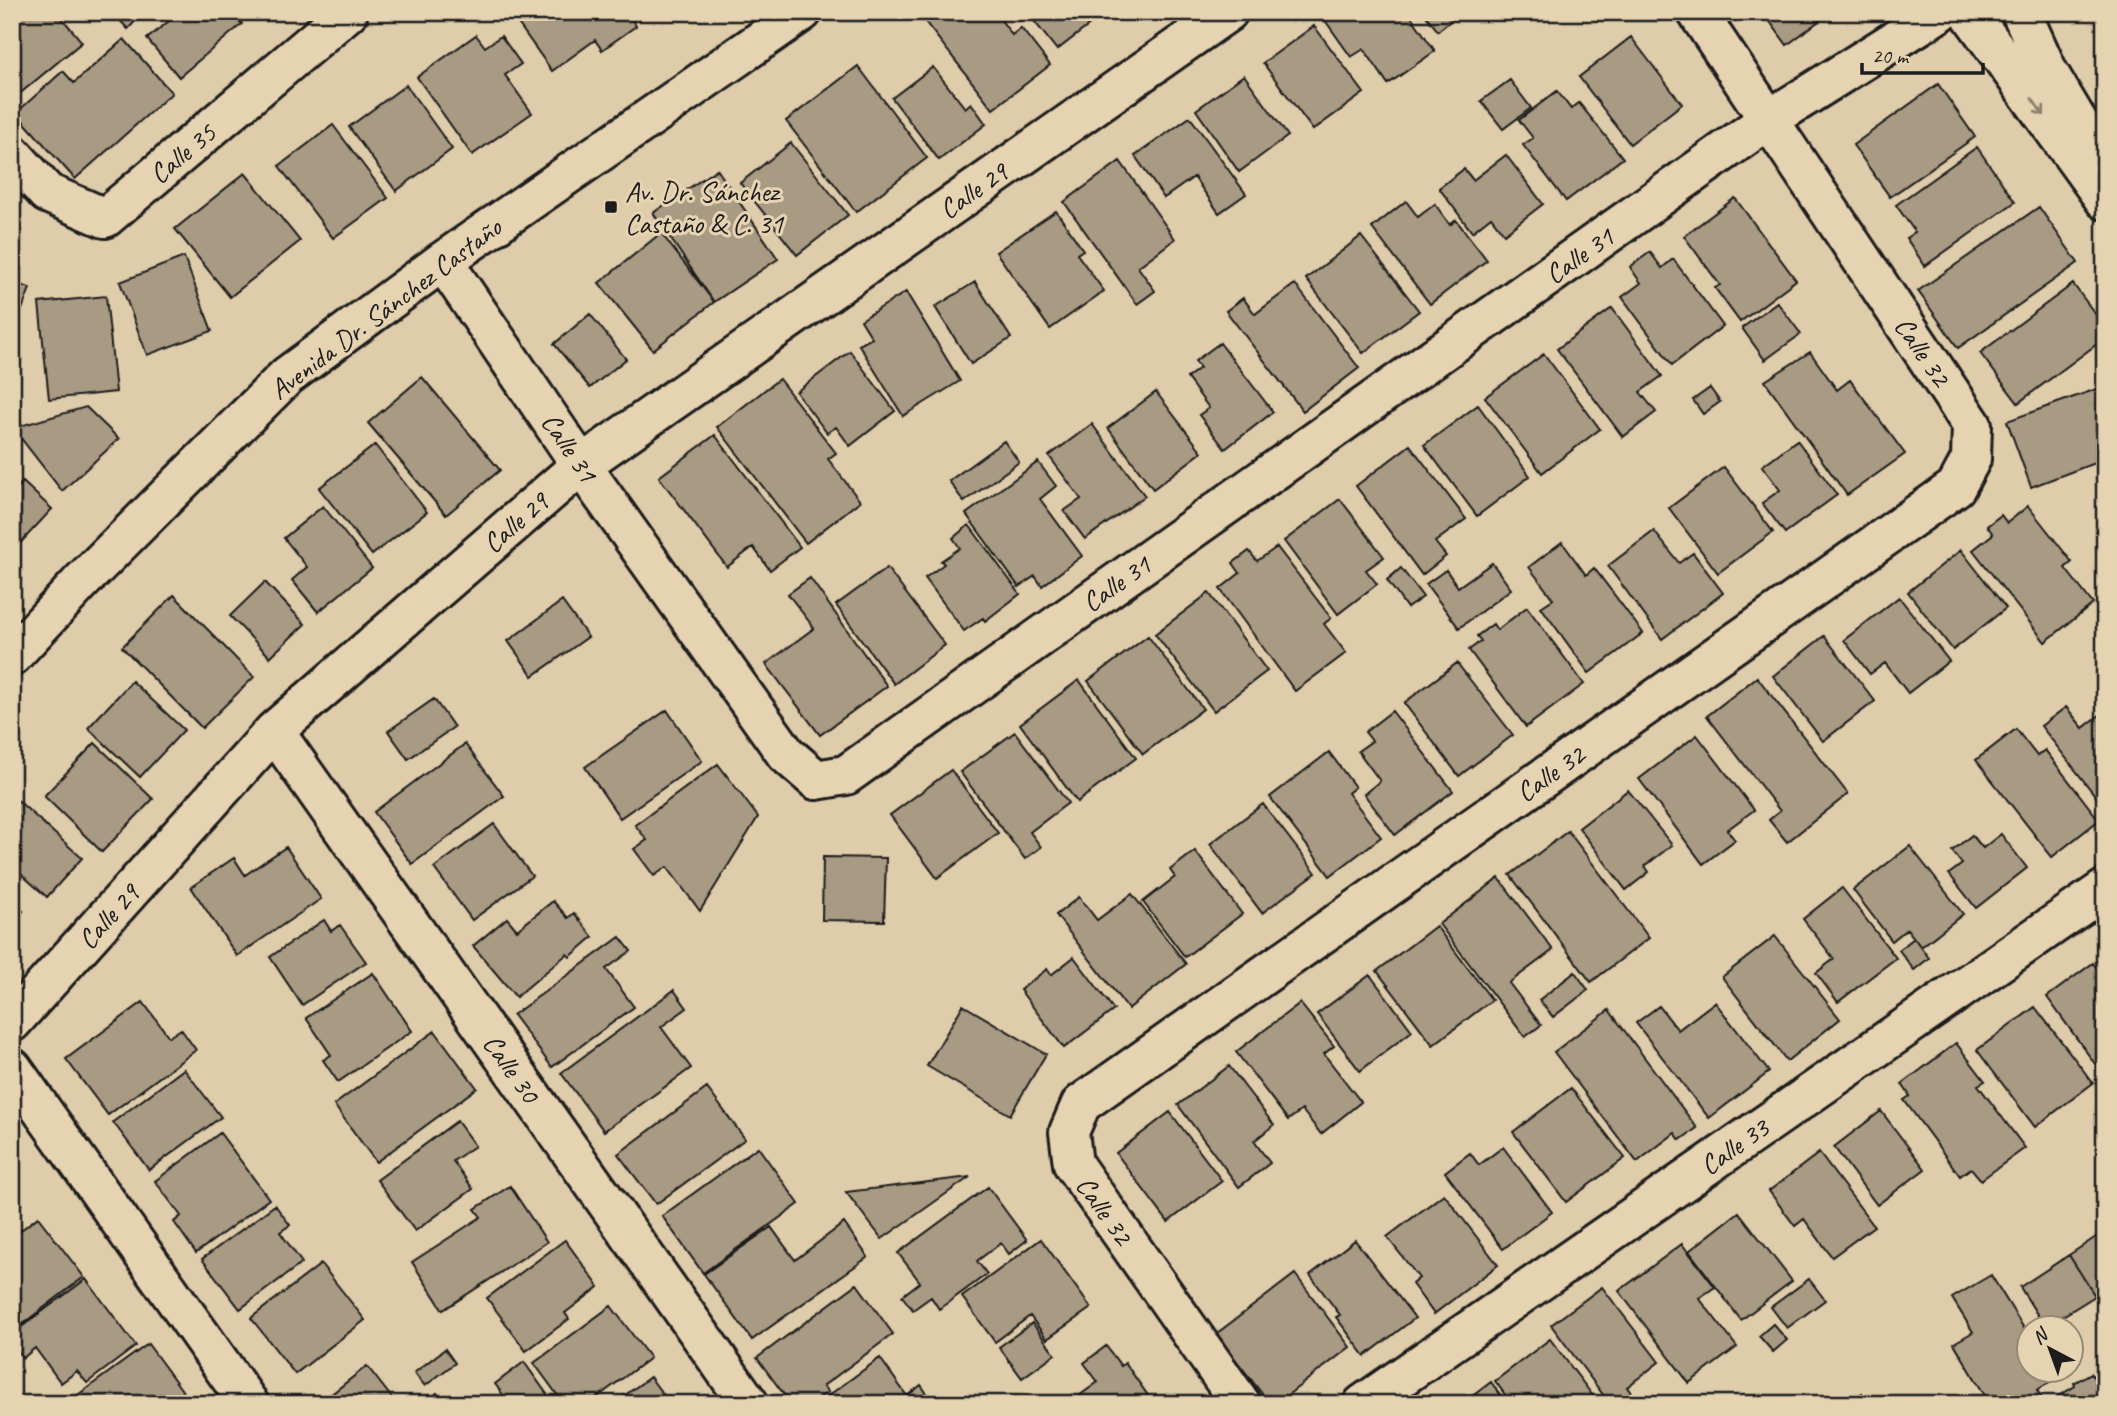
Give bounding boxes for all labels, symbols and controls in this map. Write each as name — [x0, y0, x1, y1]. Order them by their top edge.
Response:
scale bar — [1862, 32, 1982, 76]
text: 20 m — [1872, 43, 1910, 69]
one-way arrow — [2031, 97, 2045, 116]
street label: Calle 35 — [142, 115, 224, 191]
street label: Calle 29 — [932, 153, 1016, 227]
place label: Av. Dr. Sánchez Castaño & C. 31 — [625, 174, 784, 241]
marker: Av. Dr. Sánchez Castaño & C. 31 — [603, 199, 619, 215]
street label: Avenida Dr. Sánchez Castaño — [262, 209, 510, 407]
street label: Calle 31 — [1538, 218, 1622, 292]
street label: Calle 32 — [1887, 310, 1960, 395]
street label: Calle 31 — [534, 406, 606, 490]
street label: Calle 29 — [475, 483, 557, 561]
street label: Calle 31 — [1075, 546, 1159, 620]
street label: Calle 32 — [1509, 736, 1593, 810]
street label: Calle 29 — [70, 875, 148, 956]
street label: Calle 30 — [475, 1027, 549, 1111]
street label: Calle 33 — [1693, 1109, 1777, 1183]
street label: Calle 32 — [1068, 1169, 1142, 1253]
north arrow — [2016, 1314, 2086, 1384]
text: N — [2027, 1322, 2054, 1350]

